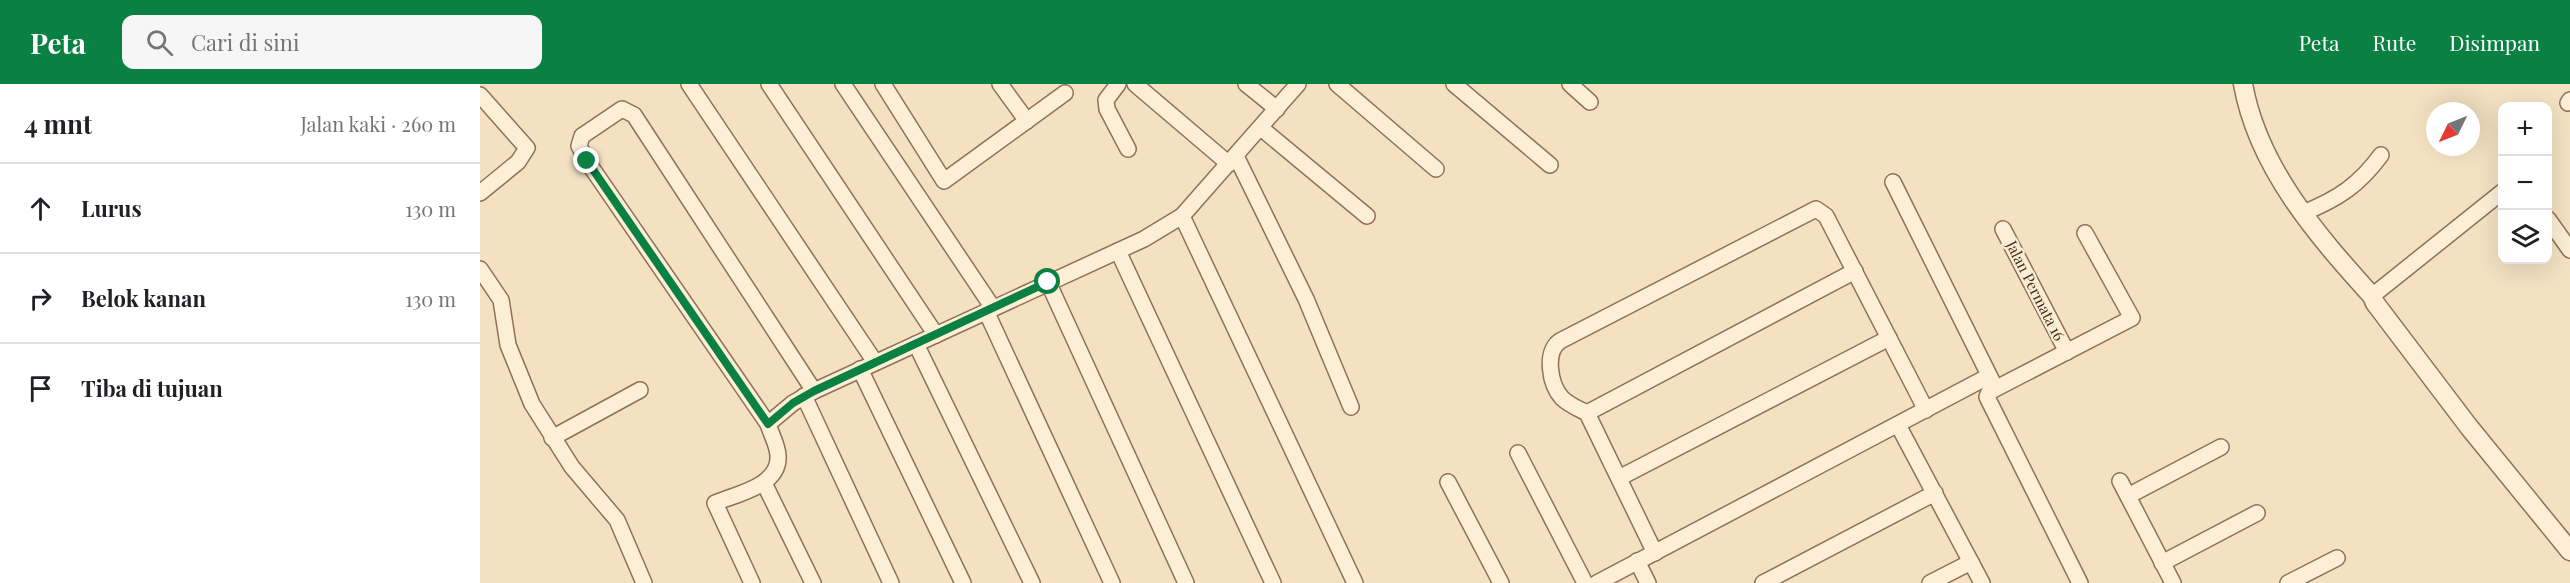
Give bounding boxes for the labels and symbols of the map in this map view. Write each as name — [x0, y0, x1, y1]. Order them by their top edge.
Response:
north arrow — [2426, 102, 2480, 156]
route end — [573, 147, 599, 173]
street label: Jalan Permata 16 — [2002, 236, 2070, 344]
route start — [1034, 268, 1060, 294]

